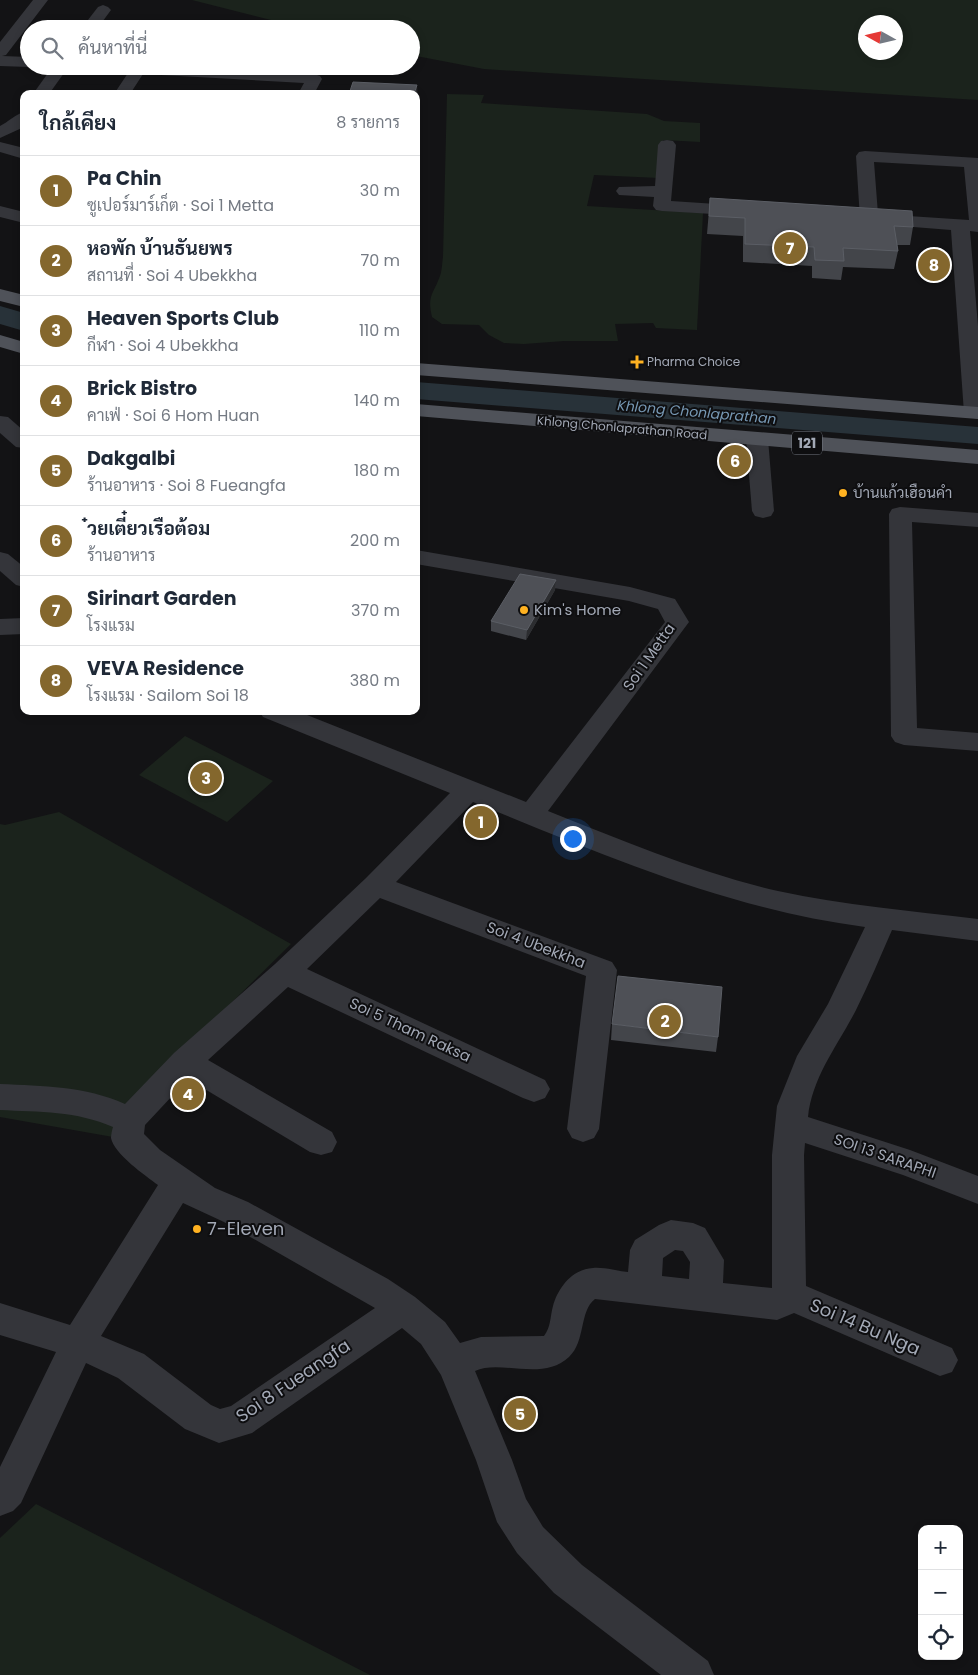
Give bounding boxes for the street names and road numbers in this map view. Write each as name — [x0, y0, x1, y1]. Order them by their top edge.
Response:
street label: Khlong Chonlaprathan Road — [536, 412, 708, 443]
road number: 121 — [792, 432, 822, 454]
street label: Soi 1 Metta — [618, 619, 680, 695]
street label: Soi 4 Ubekkha — [484, 916, 589, 973]
street label: Soi 5 Tham Raksa — [346, 992, 474, 1067]
street label: SOI 13 SARAPHI — [831, 1128, 939, 1183]
street label: Soi 14 Bu Nga — [806, 1292, 924, 1361]
street label: Soi 8 Fueangfa — [231, 1333, 355, 1428]

